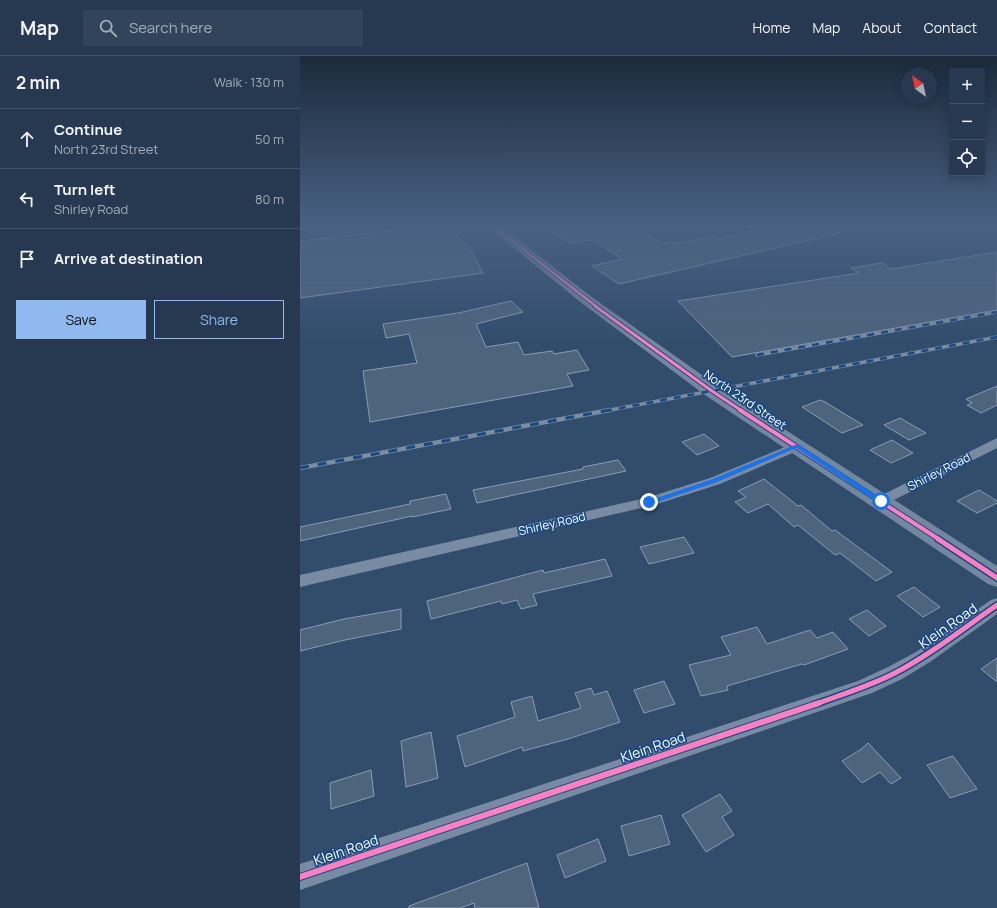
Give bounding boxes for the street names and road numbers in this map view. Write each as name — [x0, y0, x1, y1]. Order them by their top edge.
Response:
street label: North 23rd Street — [701, 366, 790, 434]
street label: Shirley Road — [904, 448, 973, 495]
street label: Shirley Road — [517, 508, 587, 540]
street label: Klein Road — [915, 598, 981, 653]
street label: Klein Road — [618, 727, 688, 766]
street label: Klein Road — [311, 830, 381, 869]

